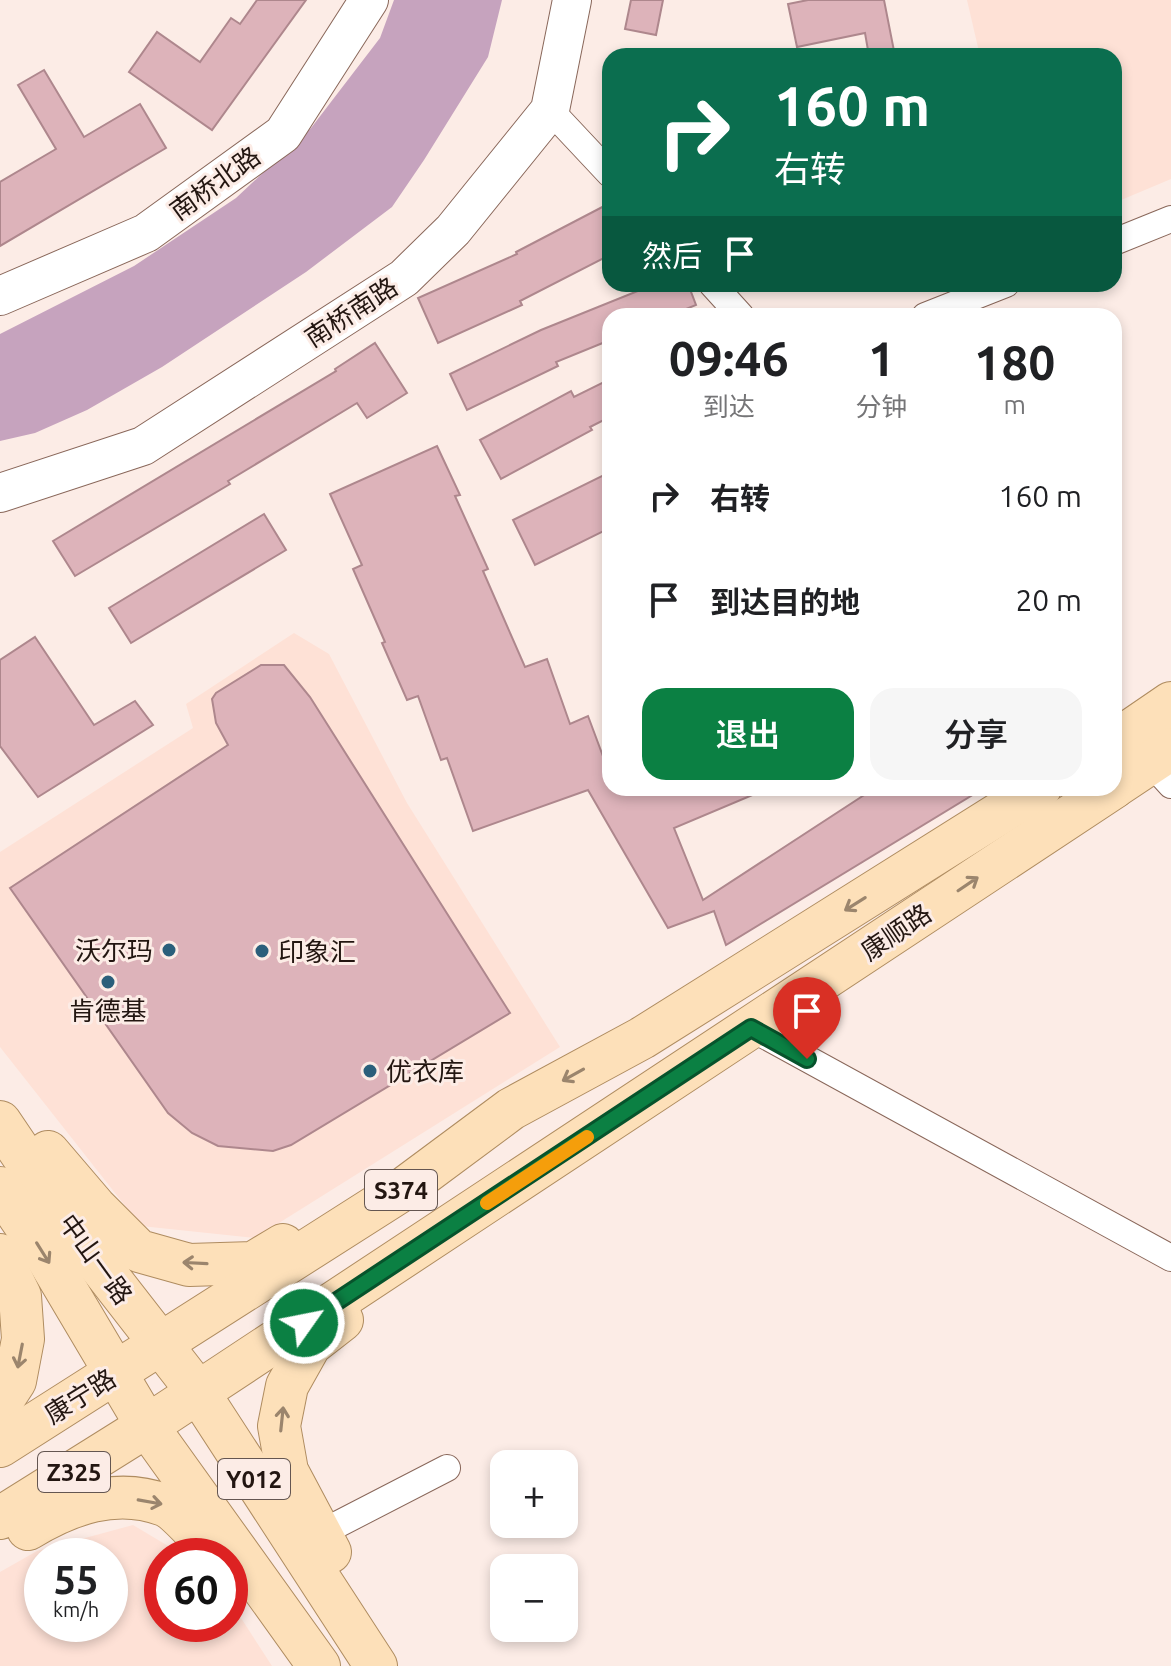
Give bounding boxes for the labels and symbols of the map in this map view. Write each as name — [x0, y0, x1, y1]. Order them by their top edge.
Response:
street label: 南桥北路 — [164, 141, 266, 225]
street label: 南桥南路 — [299, 272, 403, 352]
one-way arrow — [956, 876, 979, 892]
one-way arrow — [844, 896, 867, 912]
street label: 康顺路 — [856, 898, 936, 966]
place label: 沃尔玛 — [75, 936, 153, 965]
place label: 印象汇 — [278, 937, 356, 966]
marker: 沃尔玛 — [160, 941, 178, 959]
marker: 印象汇 — [253, 942, 271, 960]
marker: 肯德基 — [99, 973, 117, 991]
pin — [773, 977, 841, 1059]
place label: 肯德基 — [69, 996, 147, 1025]
place label: 优衣库 — [386, 1057, 464, 1086]
marker: 优衣库 — [361, 1062, 379, 1080]
one-way arrow — [562, 1068, 586, 1083]
road number: S374 — [365, 1170, 437, 1210]
street label: 中山一路 — [54, 1208, 138, 1310]
one-way arrow — [36, 1241, 52, 1264]
one-way arrow — [182, 1255, 209, 1270]
position arrow — [262, 1281, 346, 1365]
one-way arrow — [11, 1343, 26, 1368]
street label: 康宁路 — [39, 1363, 121, 1429]
one-way arrow — [274, 1406, 289, 1433]
road number: Z325 — [38, 1452, 110, 1492]
road number: Y012 — [218, 1459, 290, 1499]
one-way arrow — [136, 1496, 162, 1511]
speed limit sign: 60 — [144, 1538, 248, 1642]

